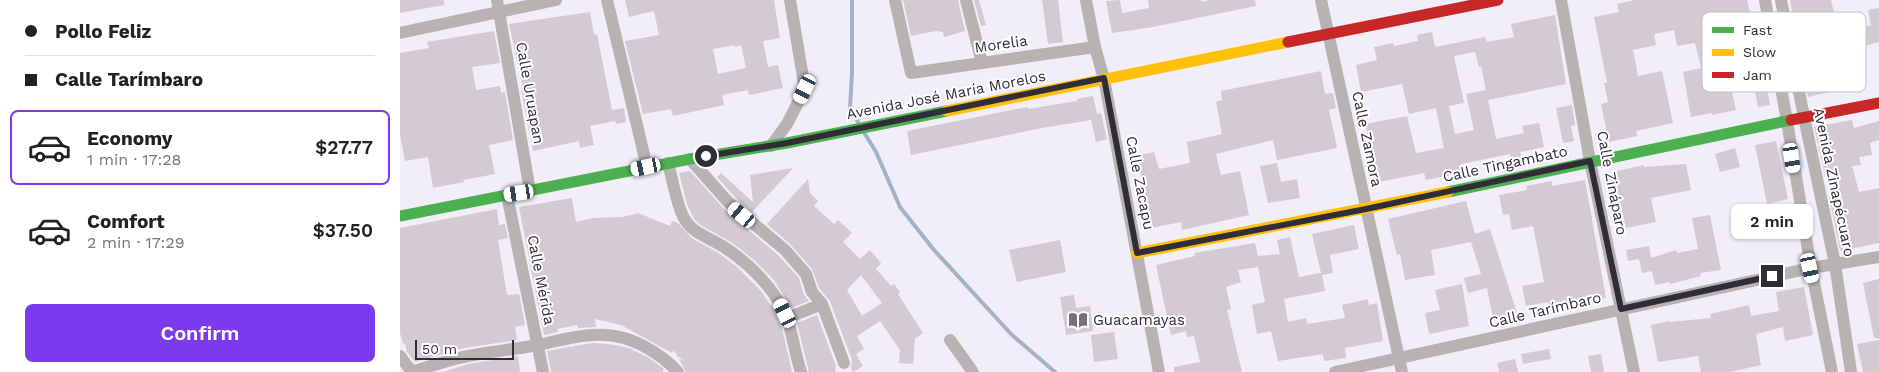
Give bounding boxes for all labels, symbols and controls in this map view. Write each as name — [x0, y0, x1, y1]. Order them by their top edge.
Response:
legend — [1702, 12, 1866, 92]
text: Pollo Feliz — [55, 20, 151, 43]
text: Fast — [1743, 22, 1772, 38]
street label: Morelia — [973, 31, 1029, 57]
street label: Calle Uruapan — [512, 41, 548, 145]
text: Slow — [1743, 44, 1776, 60]
street label: Avenida José María Morelos — [845, 67, 1047, 123]
text: Jam — [1743, 67, 1772, 83]
text: Calle Tarímbaro — [55, 68, 203, 91]
car — [791, 72, 818, 106]
street label: Calle Zamora — [1348, 90, 1386, 189]
street label: Avenida Zinapécuaro — [1809, 106, 1859, 258]
icon: car — [27, 125, 72, 170]
text: Economy — [87, 127, 172, 150]
street label: Calle Zináparo — [1593, 129, 1631, 237]
street label: Calle Zacapu — [1122, 135, 1158, 231]
text: $27.77 — [315, 136, 373, 159]
street label: Calle Tingambato — [1441, 142, 1569, 186]
car — [1782, 142, 1801, 174]
route start — [695, 145, 717, 167]
text: 1 min · 17:28 — [87, 150, 181, 169]
car — [629, 157, 662, 177]
car — [503, 183, 534, 203]
car — [725, 200, 758, 230]
callout: 2 min — [1731, 204, 1813, 238]
icon: car — [27, 208, 72, 253]
text: Comfort — [87, 210, 165, 233]
text: 2 min — [1750, 212, 1794, 231]
text: $37.50 — [313, 219, 373, 242]
text: 2 min · 17:29 — [87, 233, 185, 252]
street label: Calle Mérida — [523, 234, 559, 327]
car — [1799, 252, 1820, 284]
route end — [1761, 265, 1783, 287]
street label: Calle Tarímbaro — [1487, 288, 1603, 332]
car — [771, 296, 798, 330]
button: Confirm — [25, 304, 375, 362]
library icon: Guacamayas — [1067, 309, 1089, 331]
place label: Guacamayas — [1093, 311, 1185, 329]
scale bar — [415, 337, 514, 360]
text: 50 m — [422, 341, 457, 357]

